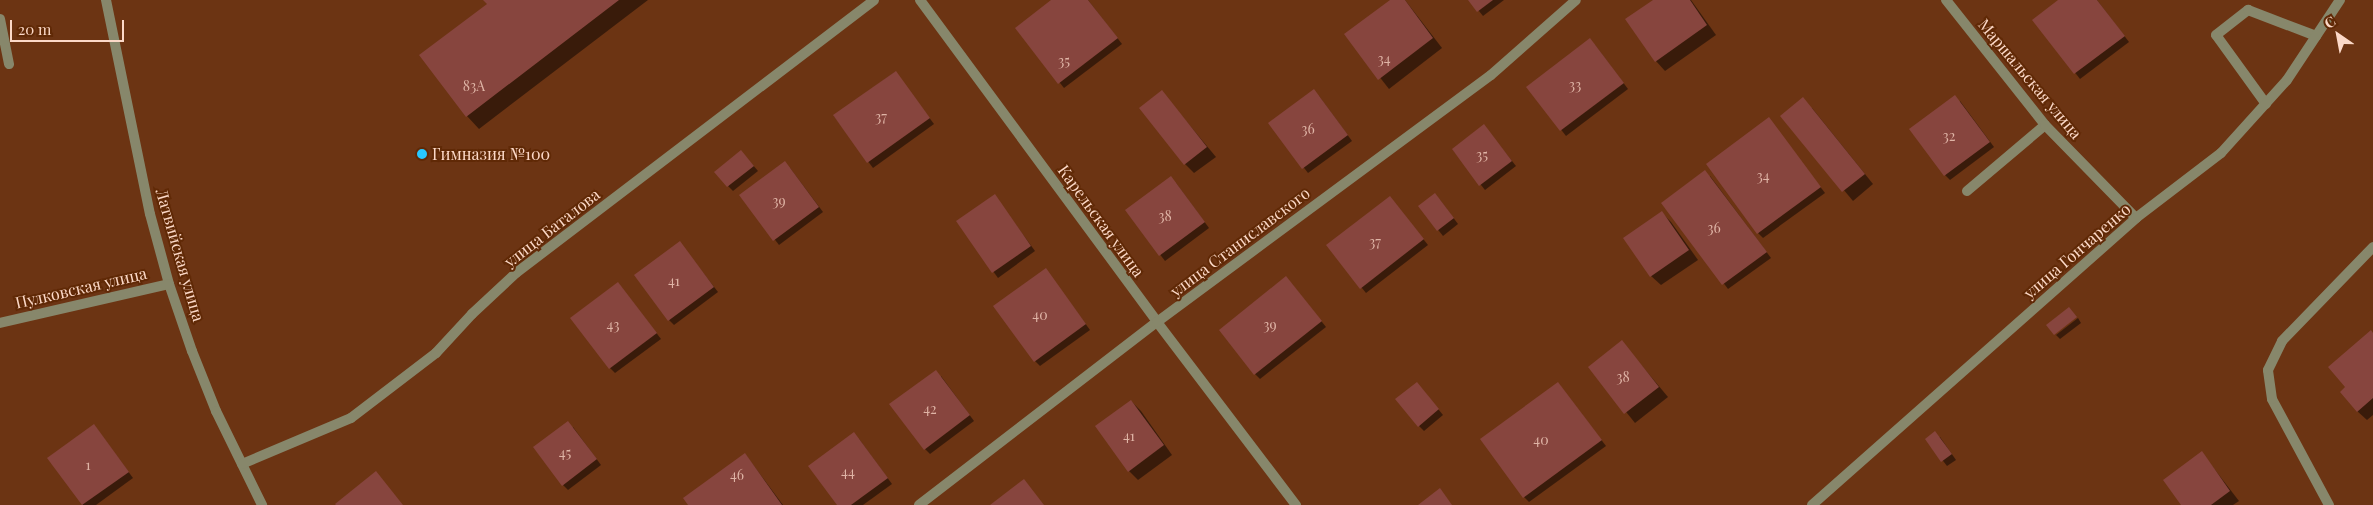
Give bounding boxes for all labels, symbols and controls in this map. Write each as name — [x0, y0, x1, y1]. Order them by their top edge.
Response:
scale bar — [12, 10, 126, 42]
north arrow — [2313, 10, 2363, 60]
text: С — [2320, 11, 2339, 33]
street label: Маршальская улица — [1974, 15, 2086, 143]
text: 20 m — [18, 19, 51, 39]
house number: 34 — [1377, 51, 1391, 67]
house number: 35 — [1058, 53, 1070, 69]
house number: 33 — [1569, 77, 1581, 93]
house number: 83А — [463, 78, 485, 94]
house number: 37 — [875, 109, 887, 125]
house number: 36 — [1301, 121, 1315, 137]
house number: 32 — [1942, 128, 1956, 144]
place label: Гимназия №100 — [432, 144, 550, 164]
house number: 35 — [1476, 147, 1488, 163]
marker: Гимназия №100 — [416, 148, 428, 160]
street label: Карельская улица — [1054, 161, 1148, 281]
house number: 34 — [1756, 168, 1770, 184]
street label: улица Станиславского — [1166, 183, 1314, 301]
street label: улица Баталова — [500, 185, 604, 271]
street label: Латвийская улица — [152, 186, 208, 324]
house number: 39 — [772, 193, 786, 209]
street label: улица Гончаренко — [2020, 199, 2134, 303]
house number: 38 — [1158, 208, 1172, 224]
house number: 36 — [1707, 220, 1721, 236]
house number: 37 — [1369, 234, 1381, 250]
street label: Пулковская улица — [13, 264, 149, 312]
house number: 41 — [668, 273, 680, 289]
house number: 40 — [1032, 307, 1048, 323]
house number: 43 — [607, 317, 619, 333]
house number: 39 — [1263, 317, 1277, 333]
house number: 38 — [1616, 369, 1630, 385]
house number: 42 — [923, 401, 937, 417]
house number: 41 — [1123, 428, 1135, 444]
house number: 40 — [1533, 432, 1549, 448]
house number: 45 — [559, 445, 571, 461]
house number: 1 — [85, 457, 91, 473]
house number: 44 — [841, 464, 855, 480]
house number: 46 — [730, 467, 744, 483]

